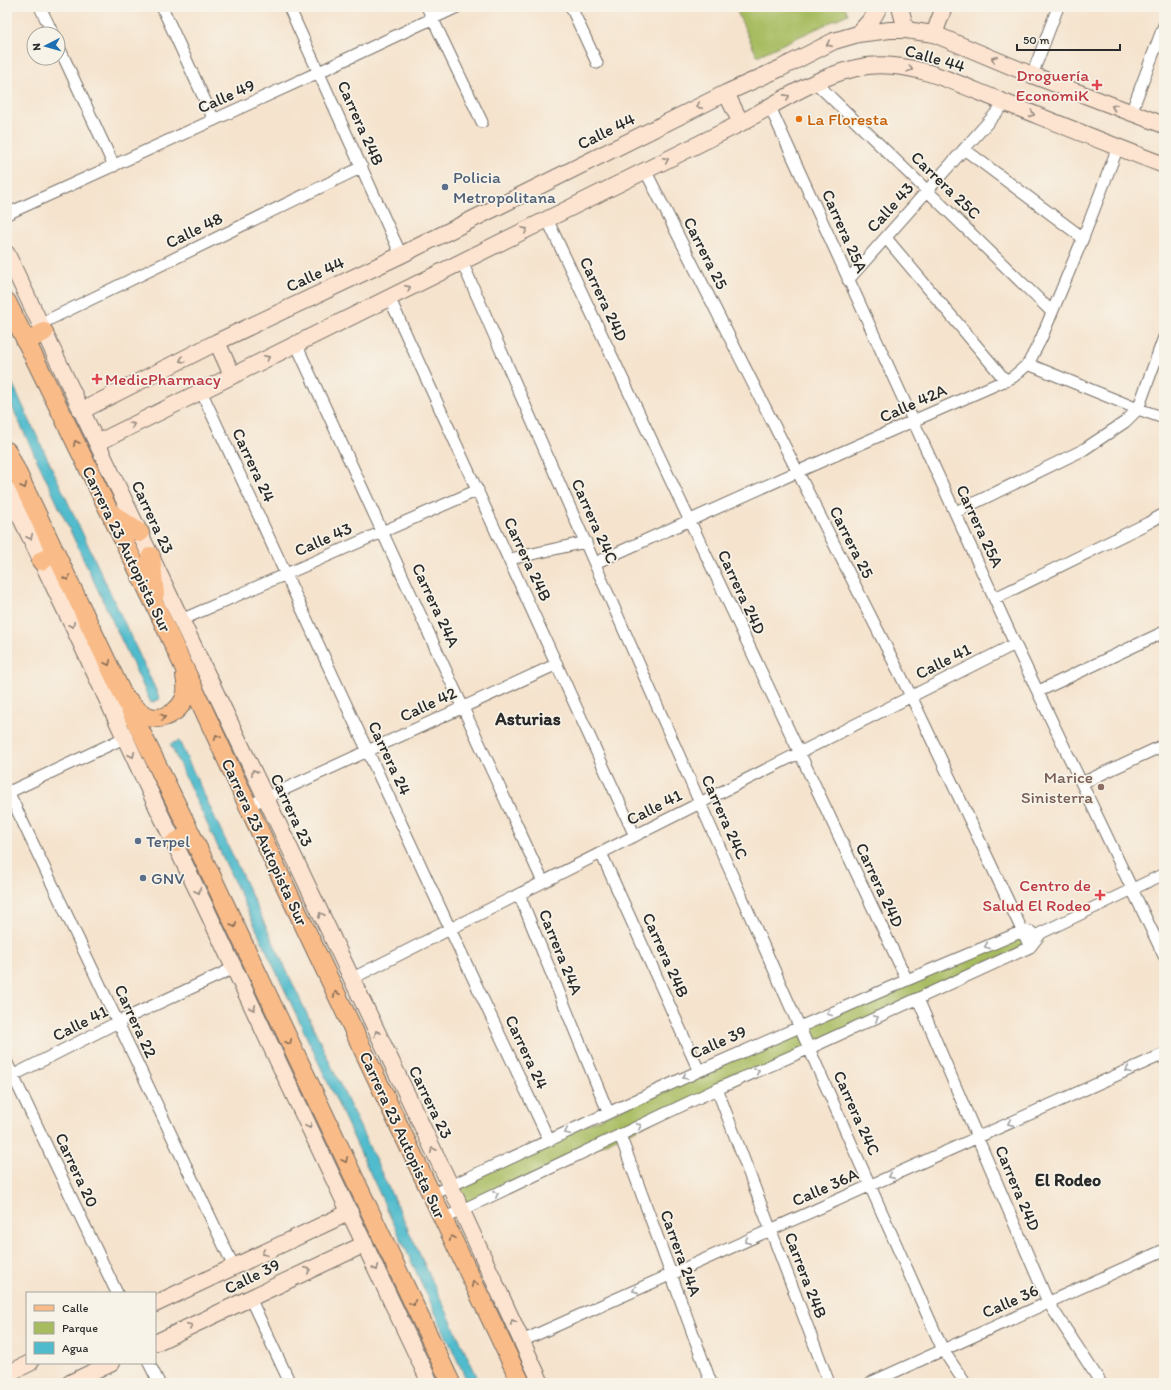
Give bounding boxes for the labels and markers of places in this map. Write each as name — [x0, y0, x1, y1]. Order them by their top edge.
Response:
place label: Droguería EconomiK — [1016, 65, 1089, 105]
marker: Droguería EconomiK — [1092, 80, 1102, 90]
place label: La Floresta — [807, 109, 888, 129]
marker: La Floresta — [794, 114, 804, 124]
place label: Policia Metropolitana — [453, 167, 556, 207]
marker: Policia Metropolitana — [440, 182, 450, 192]
place label: MedicPharmacy — [105, 369, 221, 389]
marker: MedicPharmacy — [92, 374, 102, 384]
place label: Marice Sinisterra — [1021, 767, 1093, 807]
marker: Marice Sinisterra — [1096, 782, 1106, 792]
place label: Terpel — [146, 831, 190, 851]
marker: Terpel — [133, 836, 143, 846]
place label: GNV — [151, 868, 184, 888]
marker: GNV — [138, 873, 148, 883]
place label: Centro de Salud El Rodeo — [983, 875, 1091, 915]
marker: Centro de Salud El Rodeo — [1094, 889, 1106, 901]

